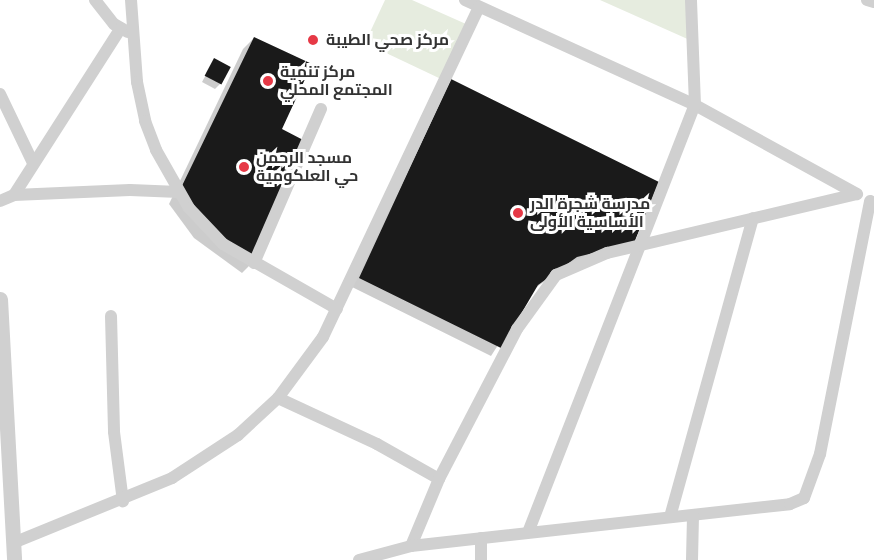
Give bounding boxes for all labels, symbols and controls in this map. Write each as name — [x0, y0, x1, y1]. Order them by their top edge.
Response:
place label: مركز صحي الطيبة — [326, 30, 449, 50]
marker: مركز صحي الطيبة — [304, 31, 322, 49]
place label: مركز تنمية المجتمع المحلي — [280, 62, 393, 100]
marker: مركز تنمية المجتمع المحلي — [261, 74, 275, 88]
place label: مسجد الرحمن حي العلكومية — [256, 148, 358, 186]
marker: مسجد الرحمن حي العلكومية — [237, 160, 251, 174]
place label: مدرسة شجرة الدر الأساسية الأولى — [530, 194, 650, 232]
marker: مدرسة شجرة الدر الأساسية الأولى — [511, 206, 525, 220]

